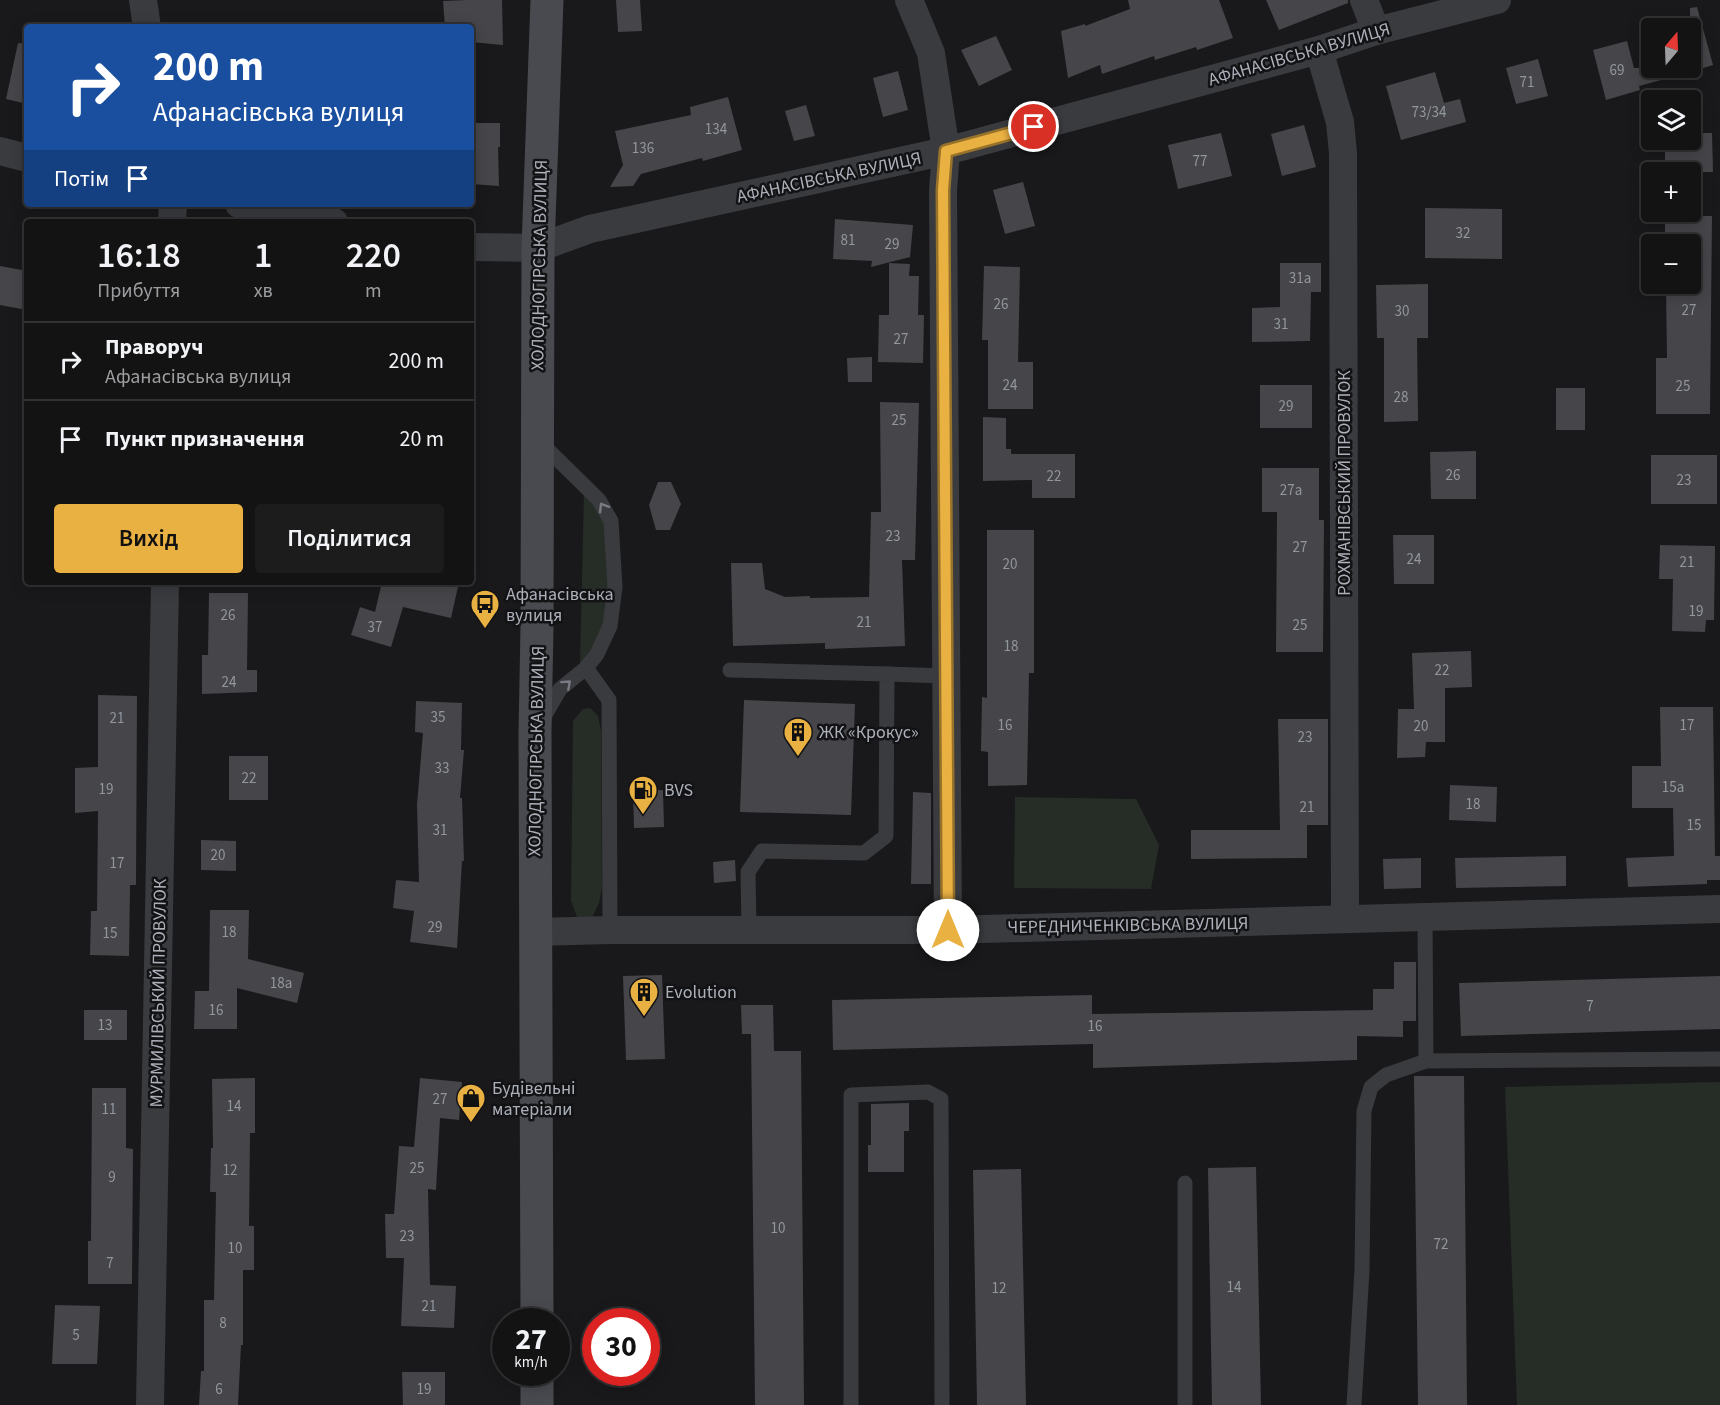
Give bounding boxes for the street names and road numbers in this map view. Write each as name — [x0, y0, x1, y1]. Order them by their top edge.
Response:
street label: АФАНАСІВСЬКА ВУЛИЦЯ — [1205, 17, 1393, 92]
street label: АФАНАСІВСЬКА ВУЛИЦЯ — [735, 146, 924, 209]
street label: ХОЛОДНОГІРСЬКА ВУЛИЦЯ — [525, 159, 554, 371]
street label: РОХМАНІВСЬКИЙ ПРОВУЛОК — [1332, 370, 1357, 596]
street label: ХОЛОДНОГІРСЬКА ВУЛИЦЯ — [522, 645, 551, 857]
street label: МУРМИЛІВСЬКИЙ ПРОВУЛОК — [144, 878, 173, 1108]
street label: ЧЕРЕДНИЧЕНКІВСЬКА ВУЛИЦЯ — [1007, 911, 1249, 940]

